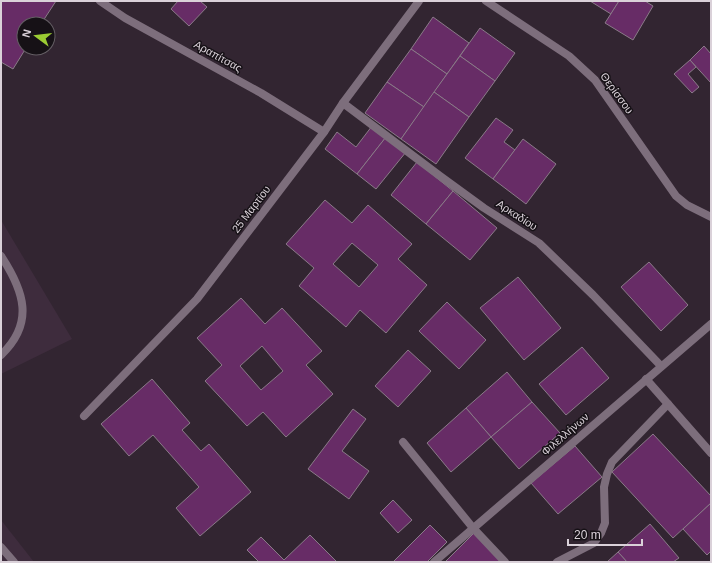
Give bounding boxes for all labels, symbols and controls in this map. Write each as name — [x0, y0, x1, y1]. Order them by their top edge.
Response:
north arrow — [16, 16, 56, 56]
text: N — [20, 28, 33, 39]
street label: Αραπίτσας — [192, 38, 244, 74]
street label: Θερίσσου — [598, 70, 636, 116]
street label: 25 Μαρτίου — [229, 183, 273, 235]
street label: Αρκαδίου — [494, 197, 540, 233]
street label: Φιλελλήνων — [539, 410, 591, 458]
scale bar — [568, 521, 642, 547]
text: 20 m — [574, 528, 601, 542]

